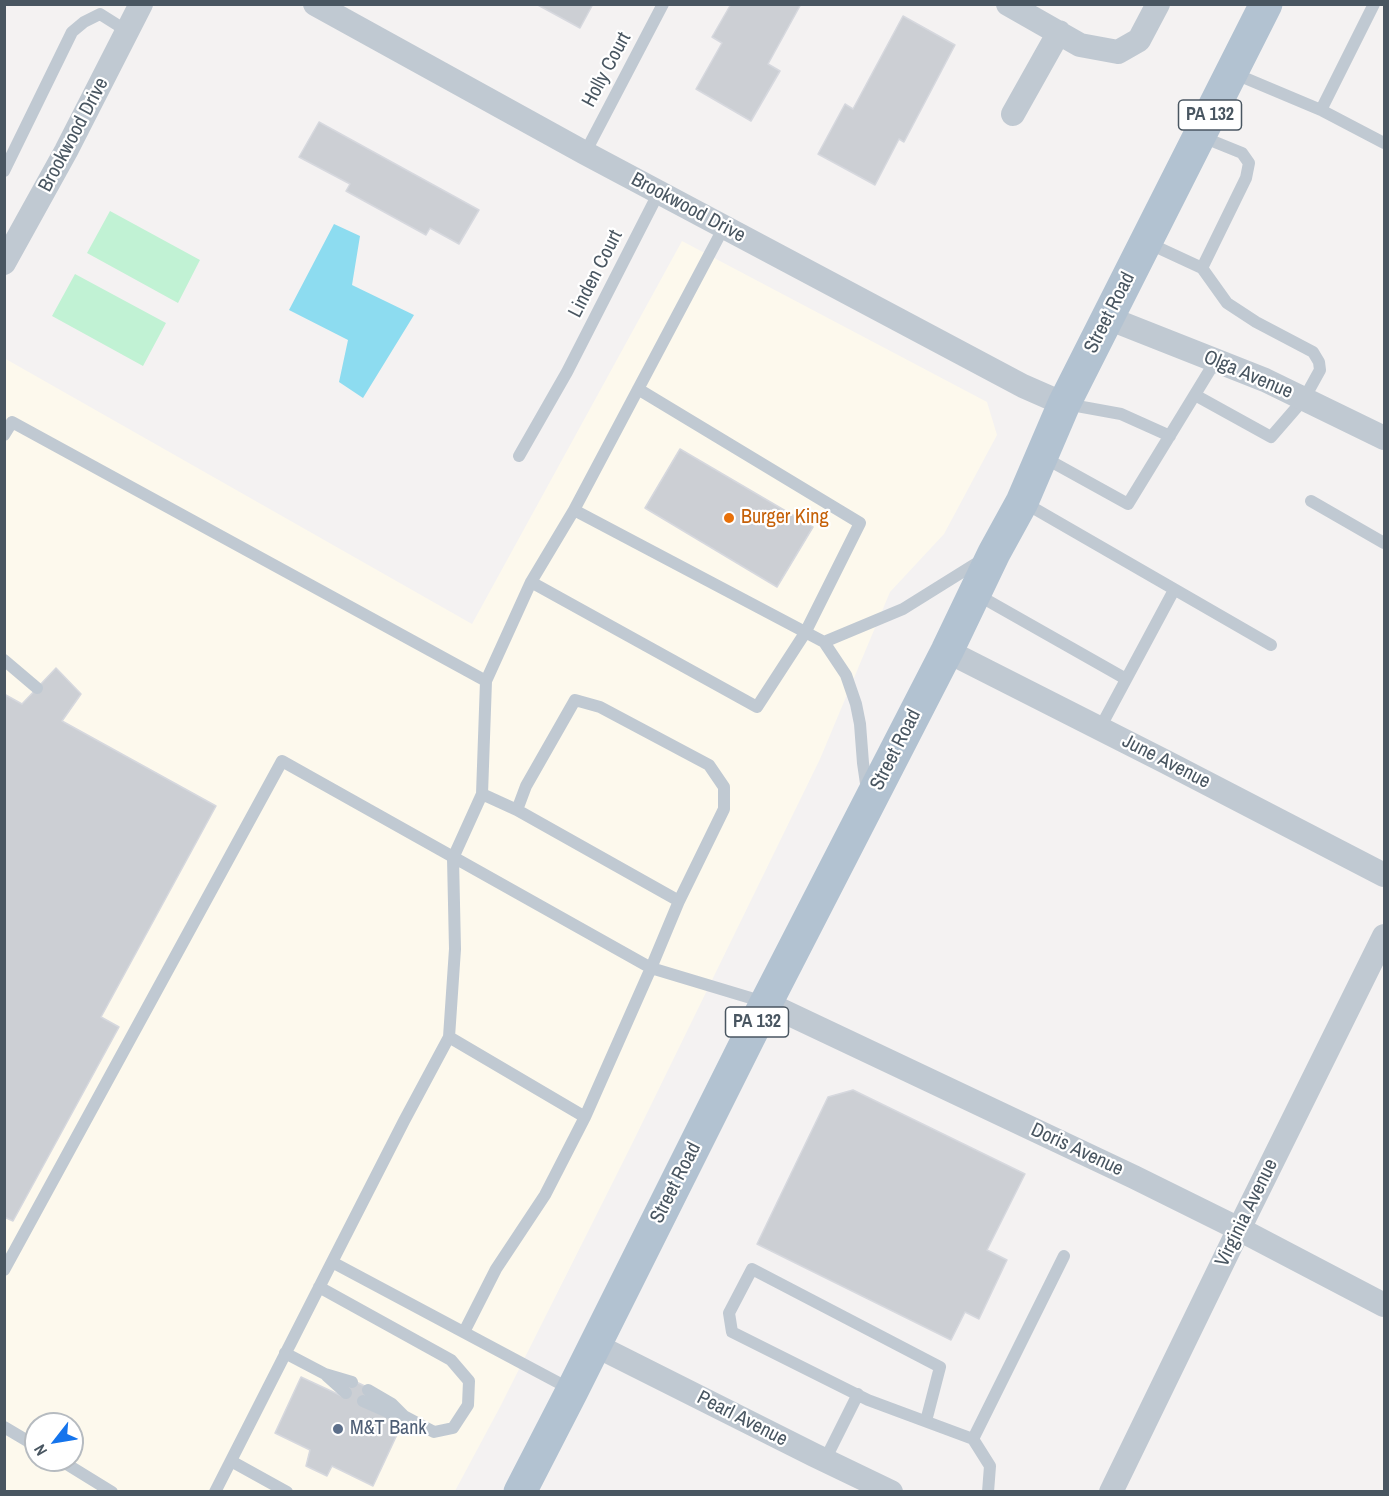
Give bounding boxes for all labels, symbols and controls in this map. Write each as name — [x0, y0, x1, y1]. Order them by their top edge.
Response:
street label: Holly Court — [577, 29, 637, 111]
street label: Brookwood Drive — [34, 74, 114, 196]
road number: PA 132 — [1178, 100, 1242, 130]
street label: Brookwood Drive — [627, 168, 749, 248]
street label: Linden Court — [564, 226, 628, 322]
street label: Street Road — [1079, 269, 1141, 357]
street label: Olga Avenue — [1200, 345, 1296, 405]
place label: Burger King — [741, 506, 829, 530]
marker: Burger King — [722, 511, 736, 525]
street label: Street Road — [865, 706, 927, 794]
street label: June Avenue — [1118, 730, 1214, 794]
road number: PA 132 — [726, 1007, 789, 1037]
street label: Doris Avenue — [1027, 1118, 1127, 1182]
street label: Street Road — [645, 1139, 707, 1227]
street label: Virginia Avenue — [1211, 1155, 1283, 1271]
street label: Pearl Avenue — [693, 1386, 791, 1452]
north arrow — [24, 1412, 84, 1472]
place label: M&T Bank — [350, 1417, 427, 1441]
marker: M&T Bank — [331, 1422, 345, 1436]
text: N — [28, 1441, 52, 1460]

